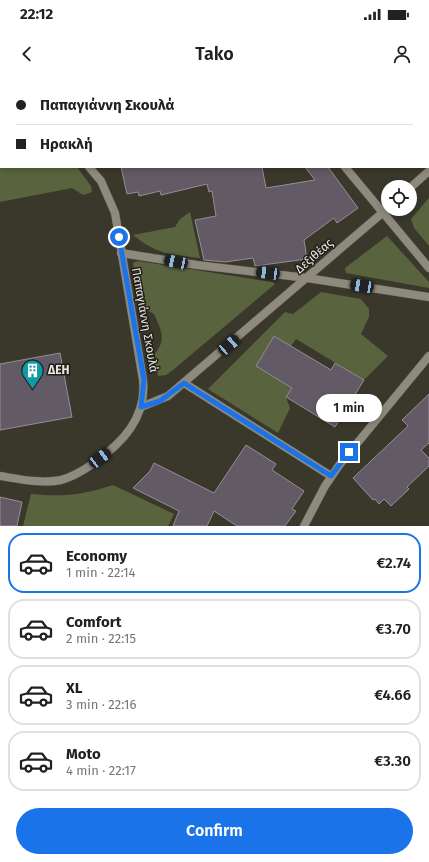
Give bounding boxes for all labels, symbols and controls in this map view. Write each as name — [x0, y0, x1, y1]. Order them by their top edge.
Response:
text: 22:12 — [20, 5, 53, 23]
icon: back — [16, 43, 38, 65]
text: Tako — [195, 43, 234, 65]
icon: person — [391, 43, 413, 65]
text: Παπαγιάννη Σκουλά — [40, 96, 174, 114]
text: Ηρακλή — [40, 135, 93, 153]
map controls — [381, 180, 417, 216]
button: locate — [381, 180, 417, 216]
route start — [110, 228, 128, 246]
street label: Δεξιθέας — [292, 236, 336, 276]
car — [163, 254, 189, 270]
car — [255, 266, 281, 280]
street label: Παπαγιάννη Σκουλά — [129, 267, 161, 373]
car — [349, 278, 375, 294]
car — [216, 333, 242, 357]
building icon: ΔΕΗ — [20, 357, 46, 390]
place label: ΔΕΗ — [47, 363, 70, 377]
callout: 1 min — [316, 394, 382, 422]
text: 1 min — [333, 400, 365, 415]
route end — [340, 443, 358, 461]
car — [87, 446, 113, 470]
icon: car — [18, 545, 54, 581]
text: Economy — [66, 547, 127, 565]
text: €2.74 — [376, 554, 411, 572]
text: 1 min · 22:14 — [66, 565, 136, 580]
icon: car — [18, 611, 54, 647]
text: Comfort — [66, 613, 122, 631]
text: €3.70 — [375, 620, 411, 638]
text: 2 min · 22:15 — [66, 631, 136, 646]
icon: car — [18, 677, 54, 713]
text: XL — [66, 679, 82, 697]
text: €4.66 — [374, 686, 411, 704]
text: 3 min · 22:16 — [66, 697, 136, 712]
icon: car — [18, 743, 54, 779]
text: Moto — [66, 745, 101, 763]
text: €3.30 — [374, 752, 411, 770]
text: 4 min · 22:17 — [66, 763, 136, 778]
button: Confirm — [16, 808, 413, 854]

